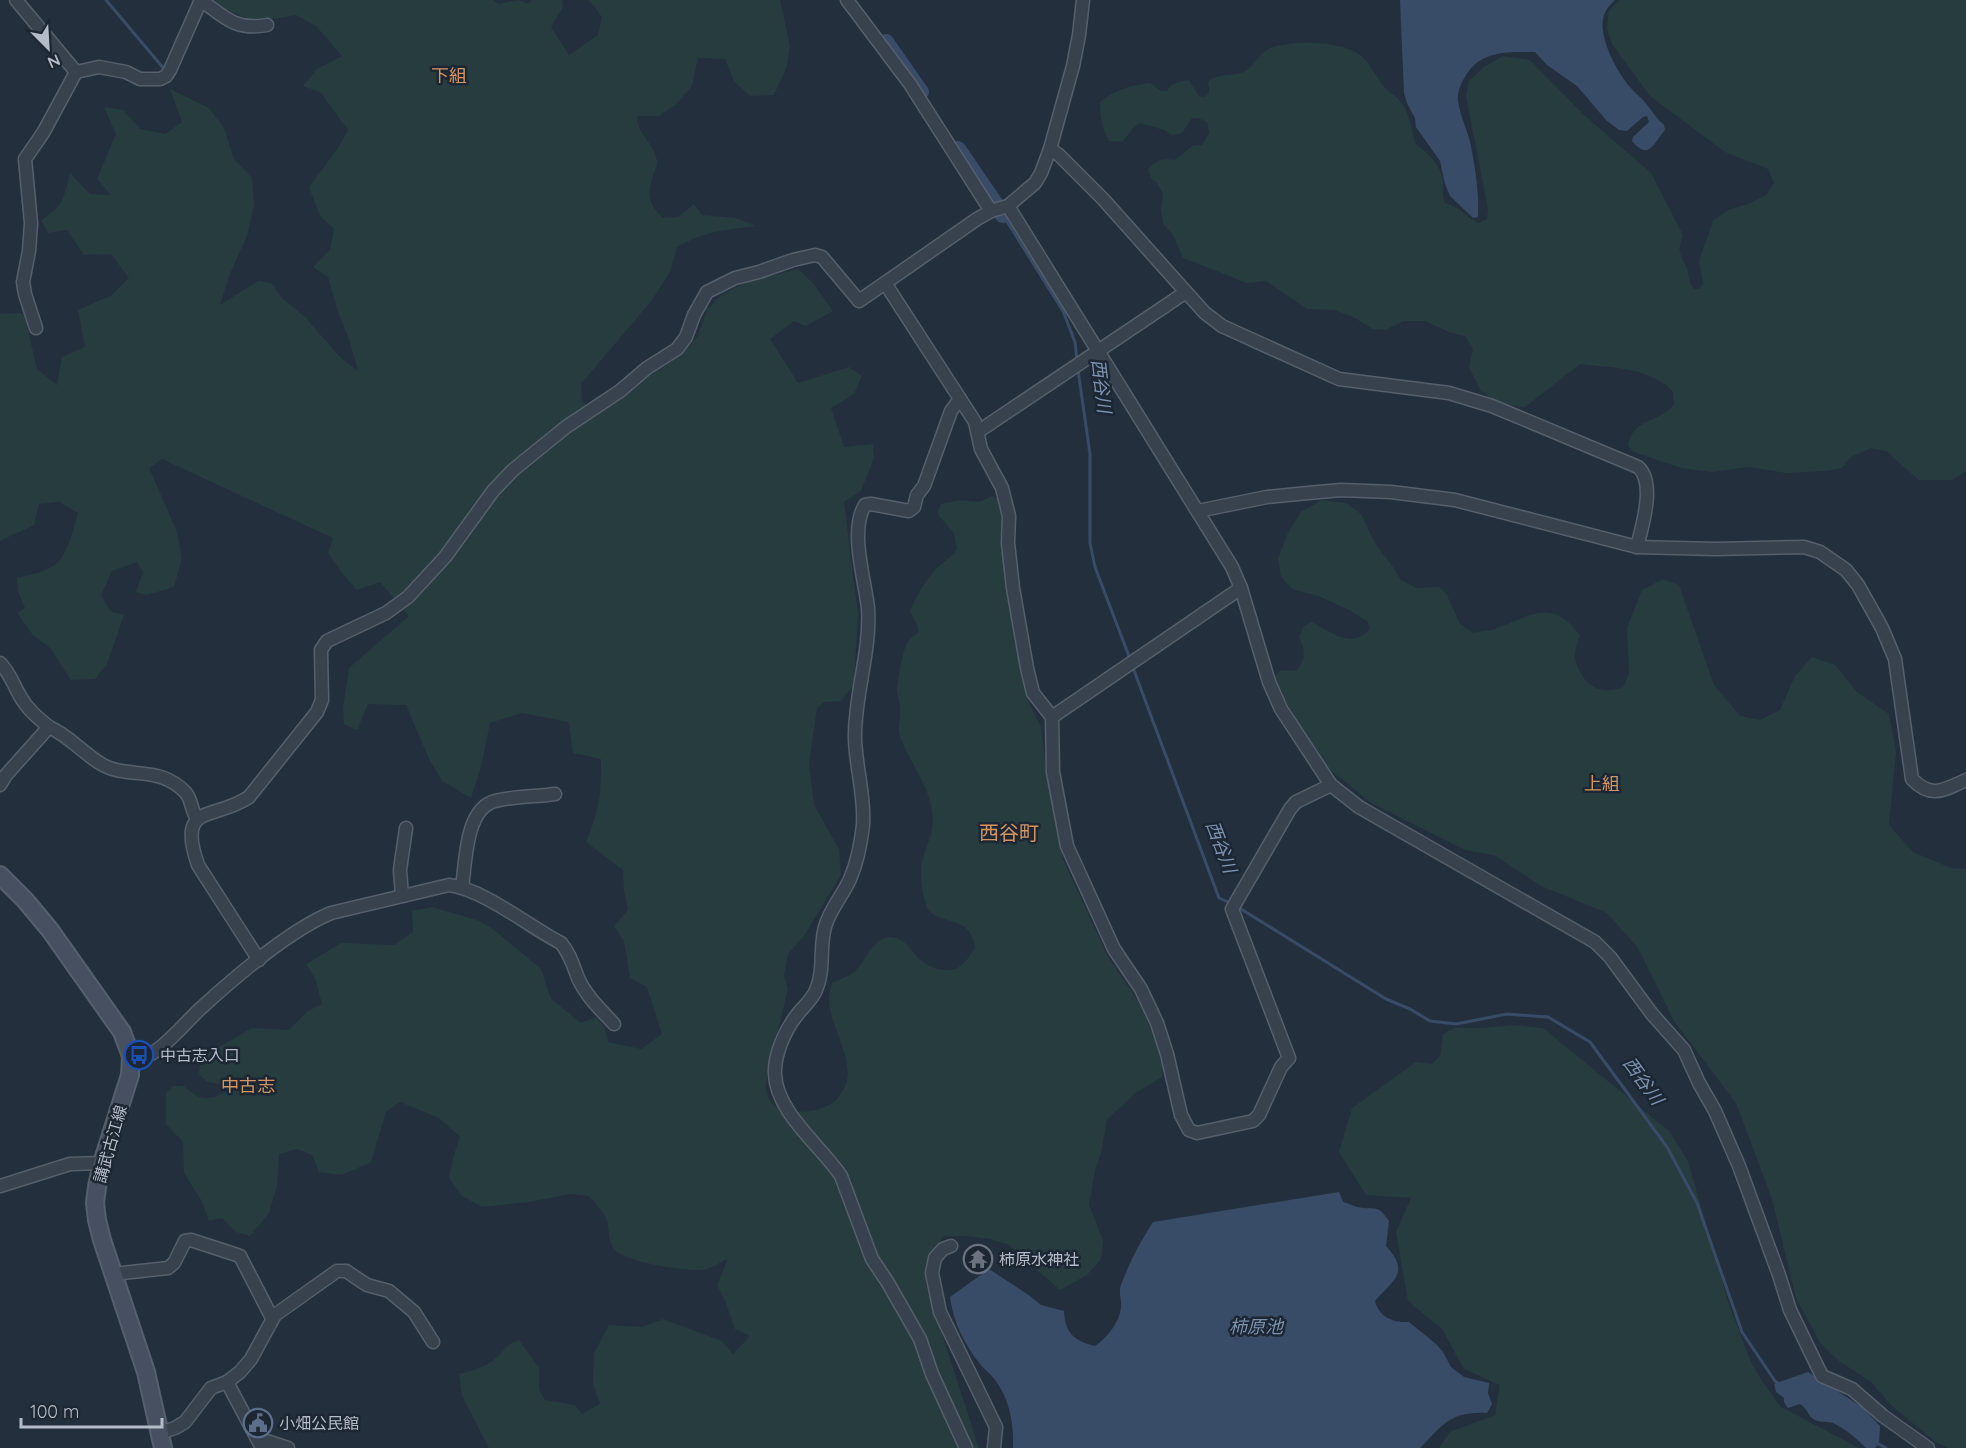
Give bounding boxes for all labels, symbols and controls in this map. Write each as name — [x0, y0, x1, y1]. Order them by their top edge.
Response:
north arrow — [18, 18, 78, 78]
text: N — [45, 50, 64, 73]
district label: 下組 — [431, 64, 467, 87]
water label: 西谷川 — [1087, 358, 1116, 416]
district label: 上組 — [1584, 772, 1620, 795]
water label: 西谷川 — [1201, 817, 1243, 878]
district label: 西谷町 — [979, 820, 1039, 845]
bus stop icon: 中古志入口 — [123, 1039, 155, 1071]
place label: 中古志入口 — [160, 1045, 240, 1065]
water label: 西谷川 — [1618, 1052, 1670, 1111]
district label: 中古志 — [221, 1074, 275, 1097]
street label: 講武古江線 — [89, 1103, 131, 1185]
temple icon: 柿原水神社 — [962, 1243, 994, 1275]
place label: 柿原水神社 — [999, 1249, 1079, 1269]
water label: 柿原池 — [1229, 1315, 1285, 1338]
scale bar — [21, 1391, 162, 1429]
text: 100 m — [30, 1400, 79, 1423]
public building icon: 小畑公民館 — [242, 1407, 274, 1439]
place label: 小畑公民館 — [279, 1413, 359, 1433]

